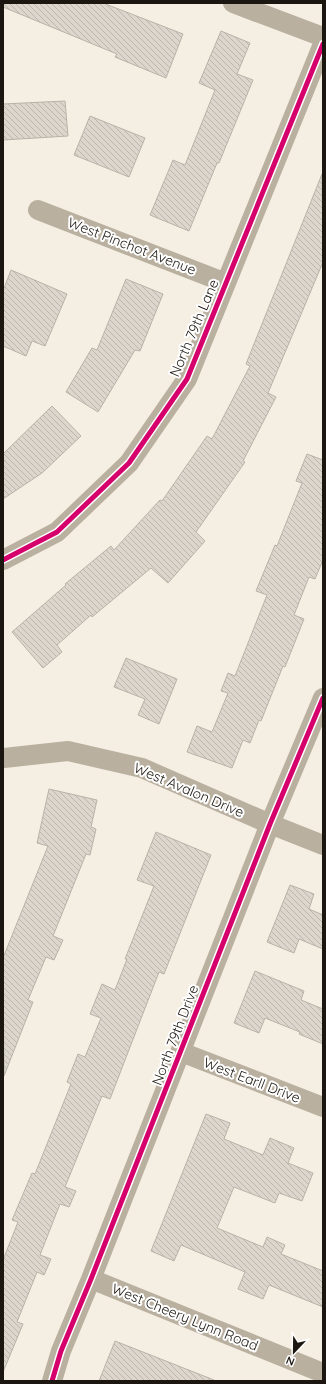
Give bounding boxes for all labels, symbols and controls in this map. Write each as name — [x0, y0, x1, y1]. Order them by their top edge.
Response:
street label: West Pinchot Avenue — [65, 213, 199, 279]
street label: North 79th Lane — [165, 277, 223, 379]
street label: West Avalon Drive — [131, 759, 247, 821]
street label: North 79th Drive — [148, 982, 202, 1088]
street label: West Earll Drive — [201, 1053, 303, 1107]
street label: West Cheery Lynn Road — [109, 1279, 261, 1355]
north arrow — [274, 1332, 314, 1372]
text: N — [284, 1353, 297, 1369]

